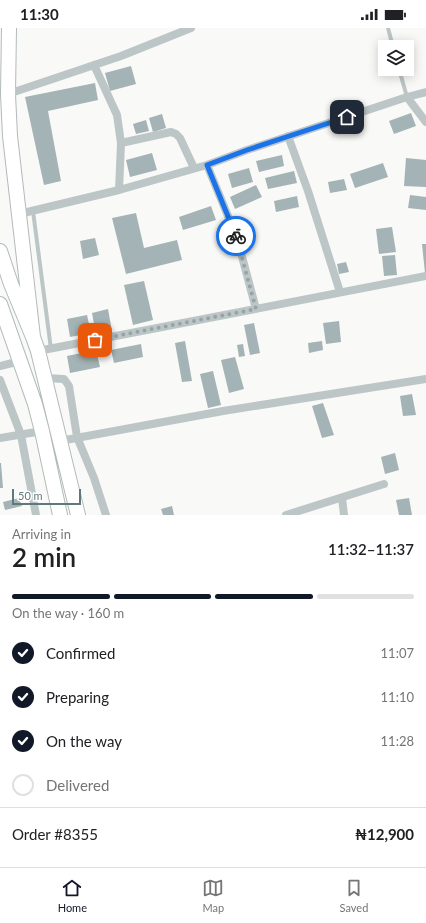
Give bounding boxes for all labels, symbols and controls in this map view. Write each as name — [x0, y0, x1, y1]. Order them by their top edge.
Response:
text: 11:30 — [20, 5, 59, 23]
map controls — [378, 40, 414, 76]
button: layers — [378, 40, 414, 76]
pin — [330, 100, 364, 134]
icon: home — [336, 106, 358, 128]
courier — [216, 216, 256, 256]
icon: bike — [225, 225, 247, 247]
pin — [78, 323, 112, 357]
icon: bag — [84, 329, 106, 351]
scale bar — [12, 487, 81, 506]
text: 50 m — [18, 489, 43, 502]
text: Arriving in — [12, 526, 71, 542]
text: 11:32–11:37 — [328, 540, 414, 558]
text: 2 min — [12, 541, 76, 573]
text: On the way · 160 m — [12, 605, 124, 621]
icon: check — [12, 642, 34, 664]
text: Confirmed — [46, 644, 115, 662]
text: 11:07 — [381, 645, 414, 661]
icon: check — [12, 686, 34, 708]
text: Preparing — [46, 688, 109, 706]
text: 11:10 — [381, 689, 414, 705]
icon: check — [12, 730, 34, 752]
text: On the way — [46, 732, 122, 750]
text: 11:28 — [381, 733, 414, 749]
text: Delivered — [46, 776, 109, 794]
text: Order #8355 — [12, 825, 98, 843]
text: ₦12,900 — [355, 825, 414, 843]
tab: Home — [58, 877, 87, 914]
tab: Map — [202, 877, 224, 914]
tab: Saved — [340, 877, 368, 914]

